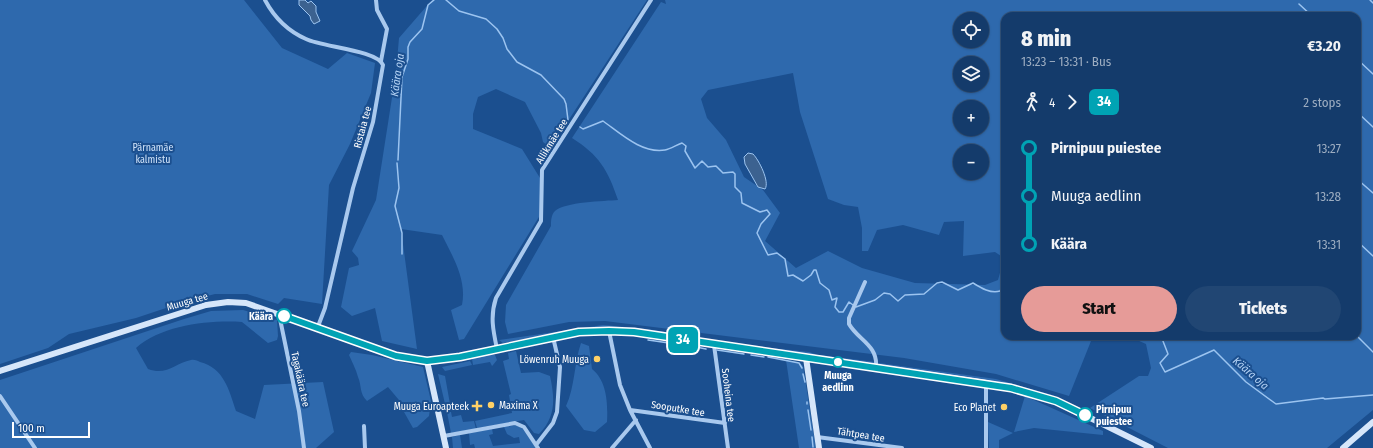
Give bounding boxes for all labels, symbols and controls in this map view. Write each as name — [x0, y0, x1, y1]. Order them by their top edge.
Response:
map controls — [953, 12, 989, 180]
button: locate — [953, 12, 989, 48]
text: 8 min — [1021, 25, 1071, 52]
text: €3.20 — [1307, 37, 1341, 55]
water label: Käära oja — [388, 53, 407, 97]
text: 13:23 – 13:31 · Bus — [1021, 54, 1111, 69]
button: layers — [953, 56, 989, 92]
icon: walk — [1021, 91, 1043, 113]
icon: forward — [1061, 91, 1083, 113]
text: 34 — [1097, 93, 1111, 110]
text: 4 — [1049, 95, 1055, 110]
text: 2 stops — [1303, 95, 1341, 110]
button: + — [953, 100, 989, 136]
street label: Ristaia tee — [352, 105, 374, 150]
street label: Allikmäe tee — [533, 117, 570, 166]
text: Pirnipuu puiestee — [1051, 139, 1161, 157]
text: 13:27 — [1316, 141, 1341, 156]
park label: Pärnamäe kalmistu — [133, 142, 173, 166]
button: − — [953, 144, 989, 180]
text: Muuga aedlinn — [1051, 187, 1141, 205]
text: 13:28 — [1315, 189, 1341, 204]
text: Käära — [1051, 235, 1087, 253]
text: 13:31 — [1317, 237, 1341, 252]
button: Start — [1021, 286, 1177, 332]
button: Tickets — [1185, 286, 1341, 332]
street label: Muuga tee — [165, 290, 209, 314]
marker: Käära — [276, 308, 292, 324]
place label: Käära — [249, 311, 273, 323]
line badge: 34 — [665, 327, 701, 353]
text: 34 — [676, 331, 690, 348]
street label: Tagakäära tee — [288, 351, 312, 408]
place label: Löwenruh Muuga — [519, 354, 589, 366]
marker: Löwenruh Muuga — [592, 354, 602, 364]
water label: Käära oja — [1230, 354, 1271, 393]
marker: Muuga aedlinn — [832, 356, 844, 368]
street label: Sooheina tee — [719, 368, 737, 423]
place label: Muuga aedlinn — [822, 370, 854, 394]
street label: Sooputke tee — [650, 399, 706, 419]
marker: Maxima X — [486, 400, 496, 410]
place label: Maxima X — [499, 400, 538, 412]
place label: Muuga Euroapteek — [394, 401, 469, 413]
marker: Muuga Euroapteek — [472, 401, 482, 411]
place label: Eco Planet — [954, 402, 997, 414]
marker: Eco Planet — [999, 402, 1009, 412]
place label: Pirnipuu puiestee — [1096, 404, 1132, 428]
marker: Pirnipuu puiestee — [1077, 407, 1093, 423]
scale bar — [12, 420, 90, 439]
text: 100 m — [18, 422, 45, 435]
street label: Tähtpea tee — [836, 425, 886, 445]

